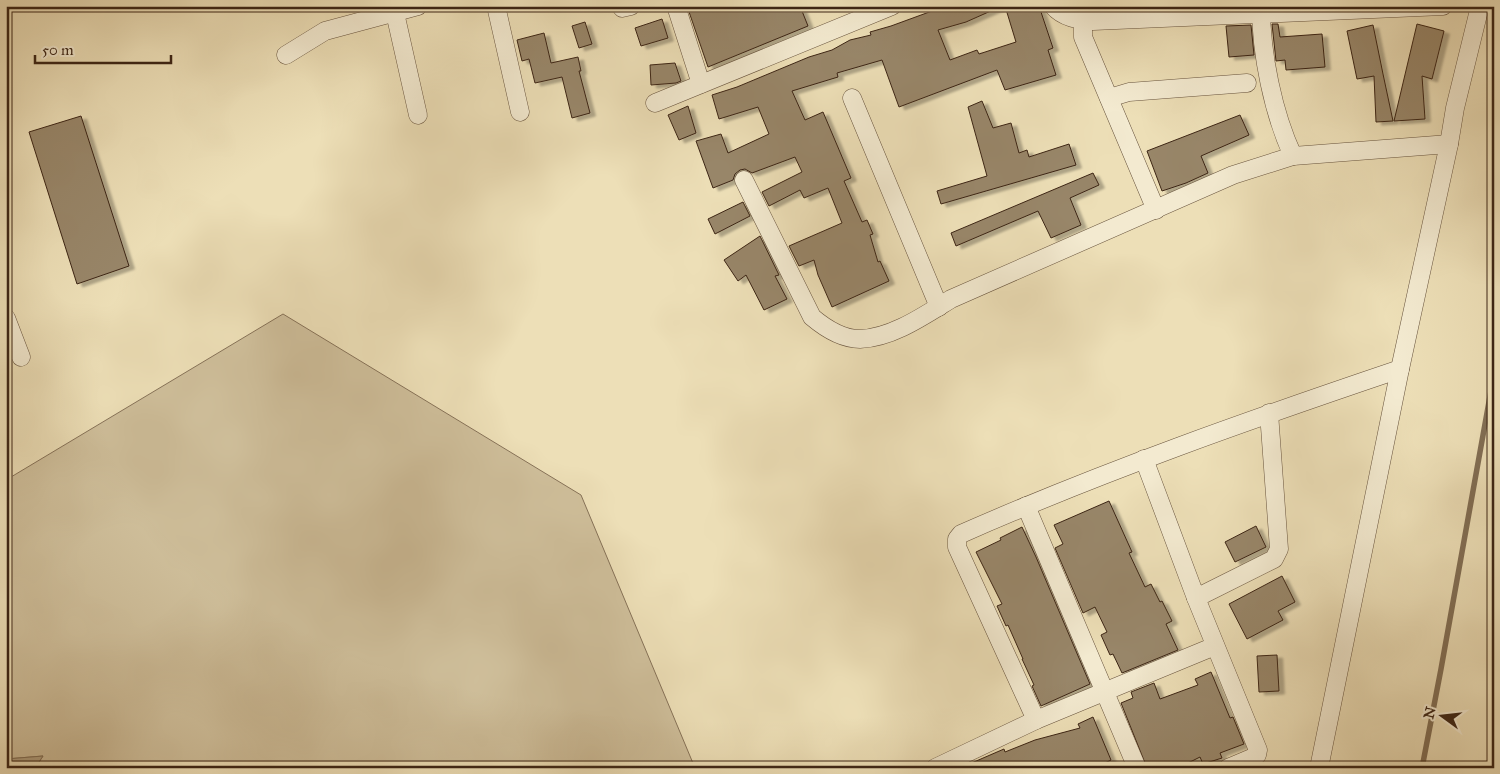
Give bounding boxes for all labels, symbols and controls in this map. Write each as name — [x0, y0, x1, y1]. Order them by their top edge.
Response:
scale bar — [35, 32, 171, 64]
text: 50 m — [42, 41, 74, 59]
north arrow — [1418, 692, 1468, 742]
text: N — [1420, 705, 1440, 721]

